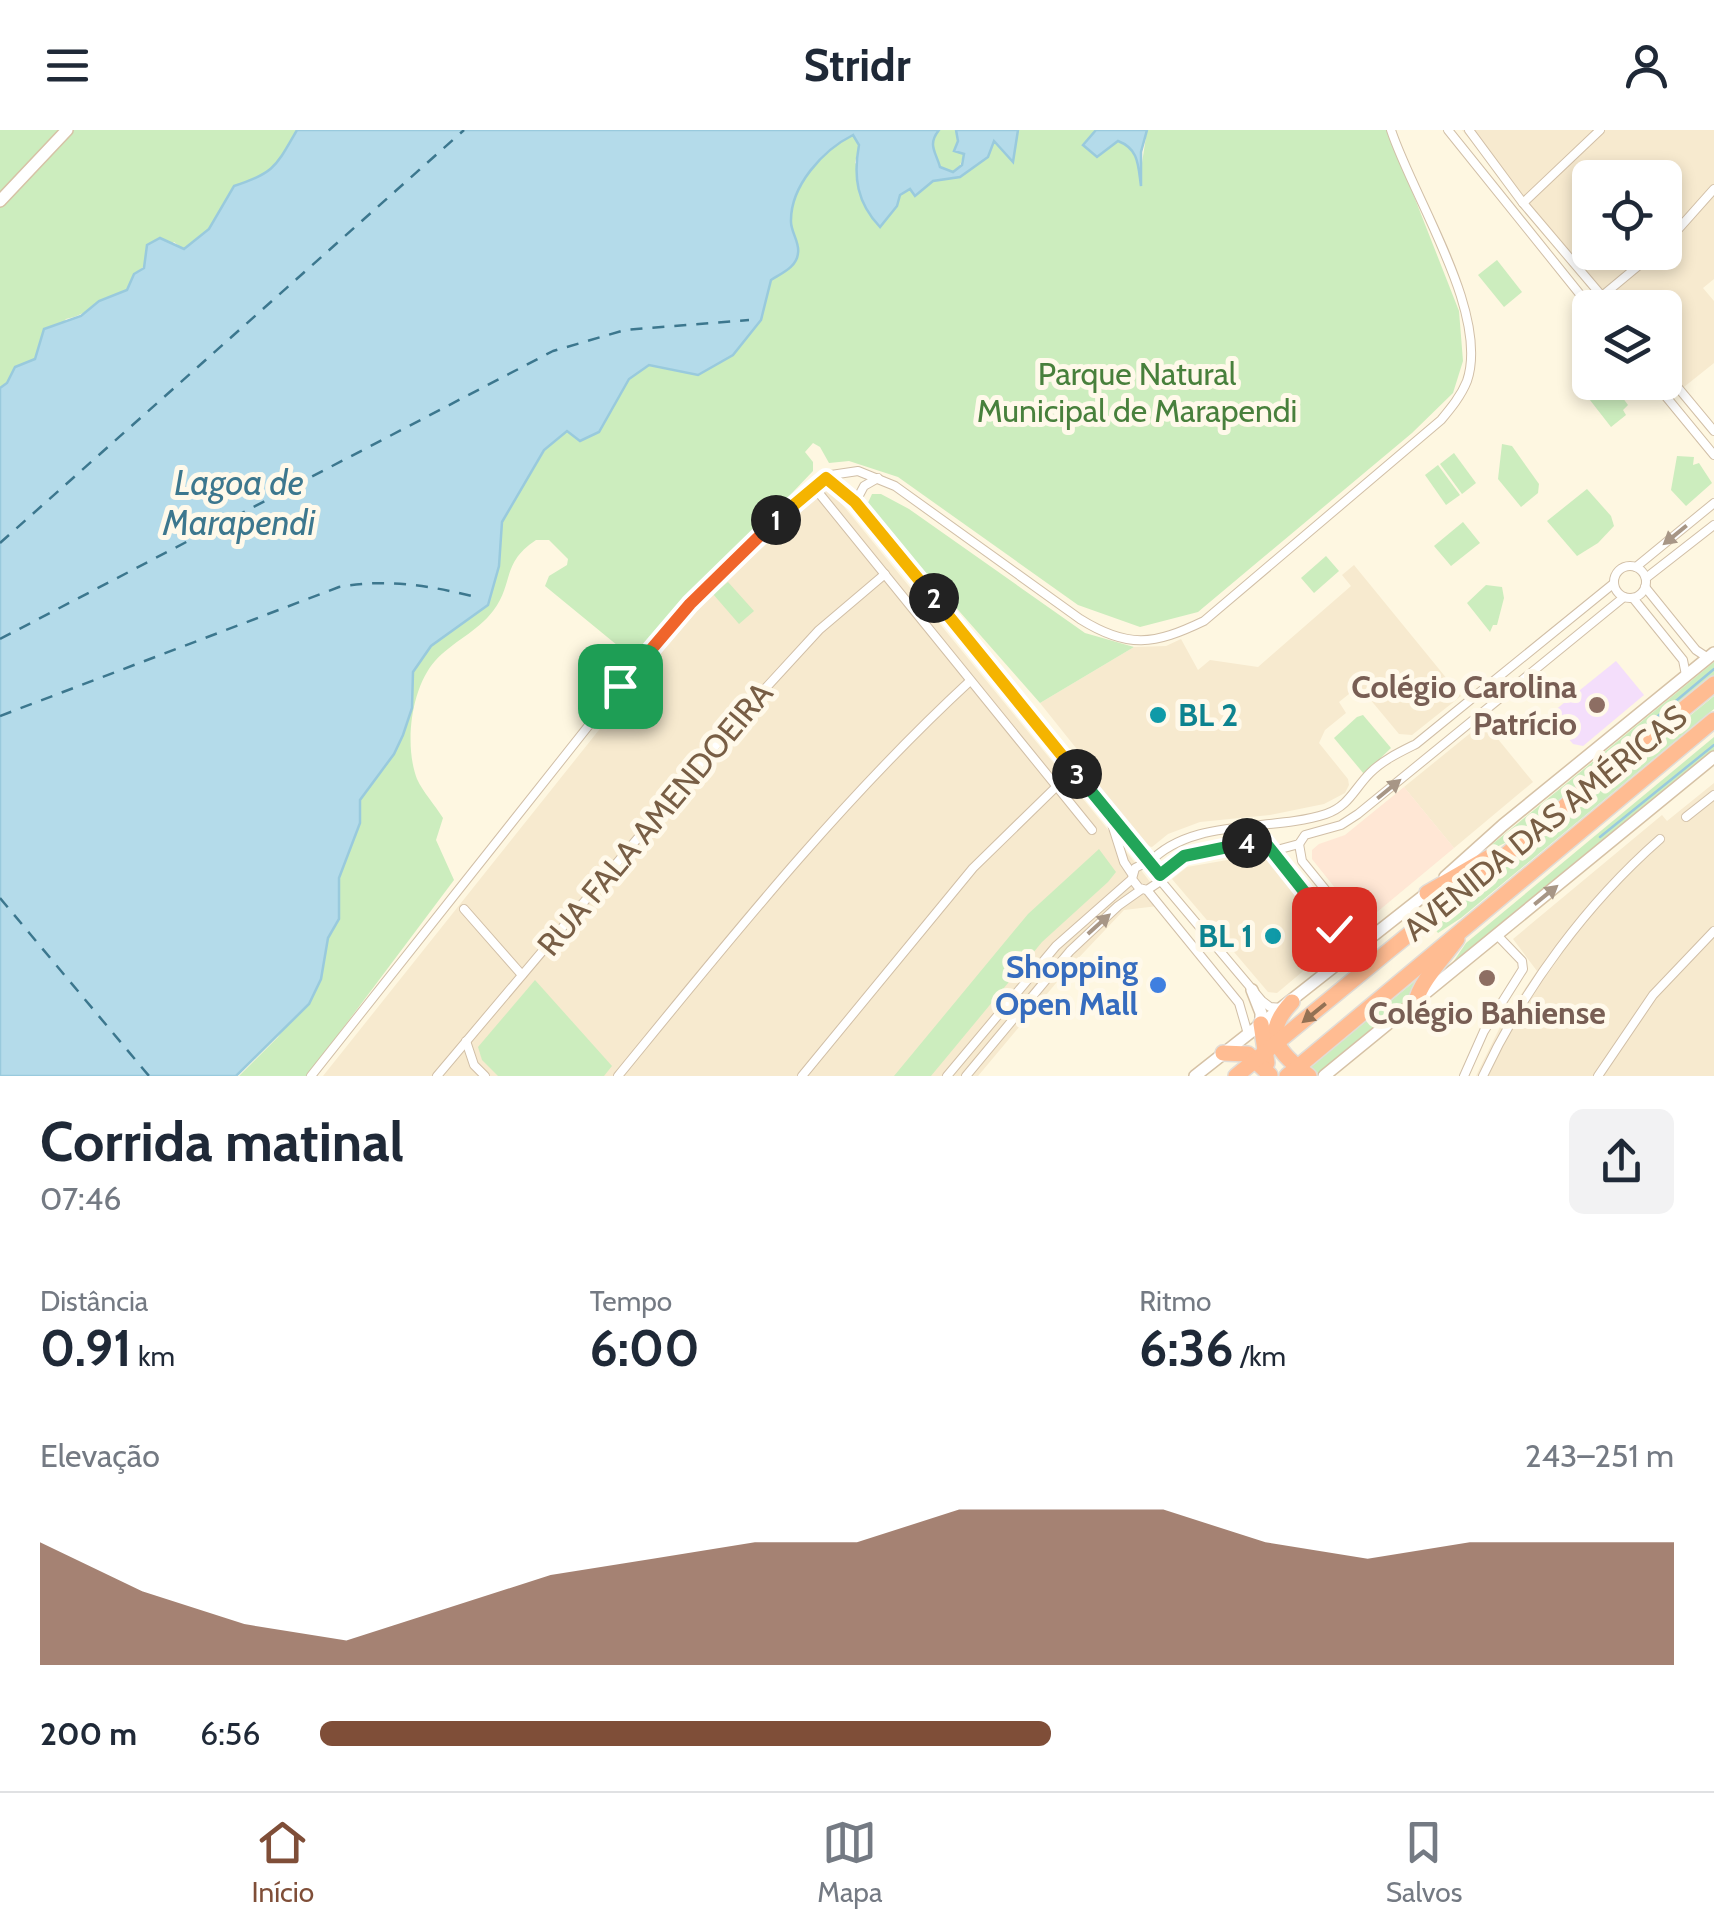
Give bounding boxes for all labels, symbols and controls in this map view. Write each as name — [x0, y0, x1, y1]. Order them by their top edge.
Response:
icon: menu — [40, 38, 95, 93]
text: Stridr — [803, 38, 911, 92]
icon: person — [1619, 38, 1674, 93]
map controls — [1572, 160, 1682, 400]
button: locate — [1572, 160, 1682, 270]
button: layers — [1572, 290, 1682, 400]
park label: Parque Natural Municipal de Marapendi — [977, 354, 1297, 430]
water label: Lagoa de Marapendi — [162, 461, 316, 544]
pin: 1 — [751, 495, 801, 545]
text: 1 — [771, 503, 781, 537]
one-way arrow — [1662, 524, 1688, 545]
pin: 2 — [909, 573, 959, 623]
text: 2 — [927, 581, 941, 615]
pin — [578, 644, 663, 729]
icon: arrive — [593, 659, 648, 714]
place label: Colégio Carolina Patrício — [1351, 667, 1577, 743]
street label: RUA FALA AMENDOEIRA — [529, 674, 781, 963]
marker: Colégio Carolina Patrício — [1586, 694, 1608, 716]
place label: BL 2 — [1178, 695, 1238, 734]
street label: AVENIDA DAS AMÉRICAS — [1395, 696, 1694, 949]
marker: BL 2 — [1147, 704, 1169, 726]
pin: 3 — [1052, 749, 1102, 799]
text: 3 — [1069, 757, 1085, 791]
one-way arrow — [1377, 779, 1402, 800]
pin: 4 — [1222, 818, 1272, 868]
text: 4 — [1238, 826, 1256, 860]
one-way arrow — [1533, 885, 1558, 906]
pin — [1292, 887, 1377, 972]
icon: check — [1307, 902, 1362, 957]
one-way arrow — [1086, 913, 1111, 935]
place label: BL 1 — [1198, 916, 1253, 955]
marker: BL 1 — [1262, 925, 1284, 947]
place label: Shopping Open Mall — [995, 947, 1138, 1023]
marker: Colégio Bahiense — [1476, 967, 1498, 989]
marker: Shopping Open Mall — [1147, 974, 1169, 996]
place label: Colégio Bahiense — [1368, 993, 1606, 1032]
one-way arrow — [1302, 1002, 1327, 1023]
text: Corrida matinal — [40, 1108, 404, 1175]
button: share — [1569, 1109, 1674, 1214]
text: 07:46 — [40, 1179, 121, 1218]
text: Distância — [40, 1284, 148, 1318]
text: Tempo — [590, 1284, 672, 1318]
text: Ritmo — [1139, 1284, 1211, 1318]
text: 0.91 — [40, 1318, 132, 1379]
text: 6:00 — [590, 1318, 699, 1379]
text: 6:36 — [1139, 1318, 1234, 1379]
text: km — [132, 1339, 175, 1373]
text: /km — [1234, 1339, 1286, 1373]
text: Elevação — [40, 1436, 160, 1475]
text: 243–251 m — [1525, 1436, 1674, 1475]
text: 200 m — [40, 1714, 137, 1753]
text: 6:56 — [200, 1714, 260, 1753]
tab: Início — [252, 1815, 314, 1909]
tab: Mapa — [817, 1815, 882, 1909]
tab: Salvos — [1386, 1815, 1462, 1909]

